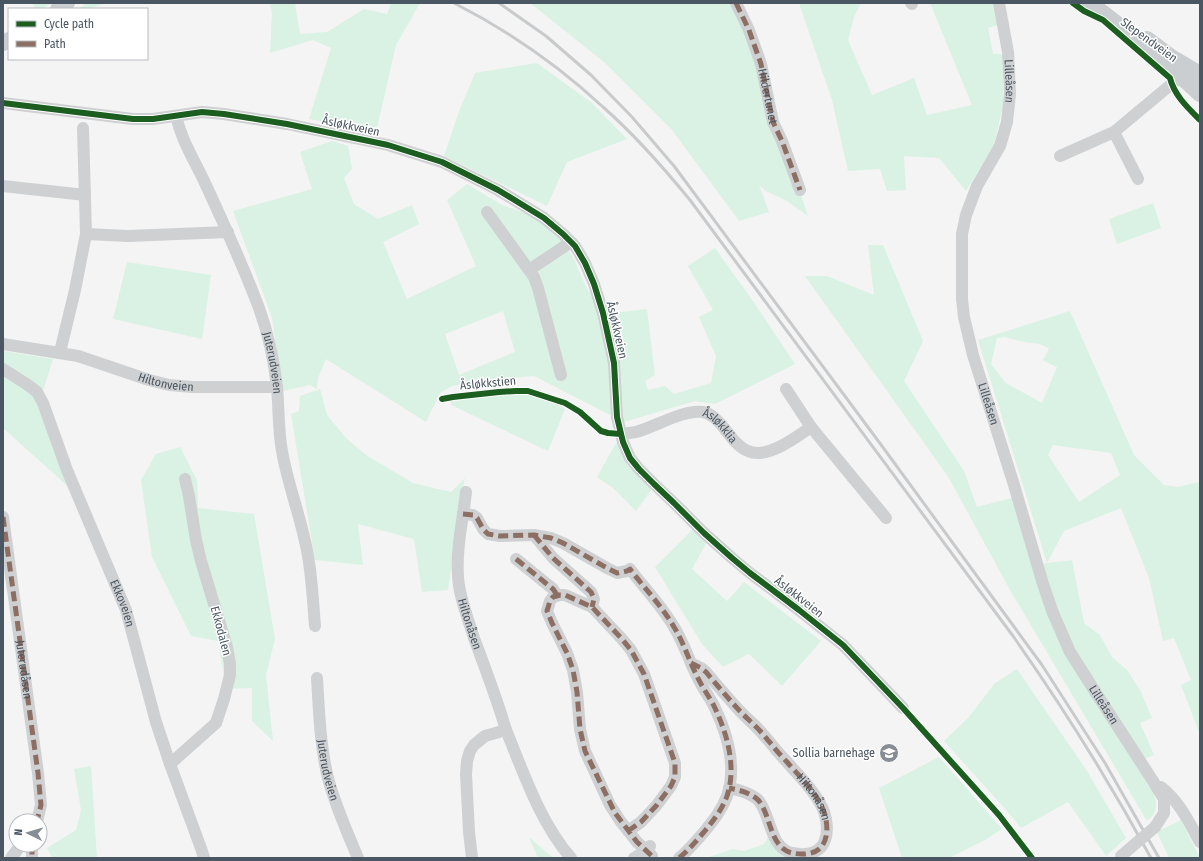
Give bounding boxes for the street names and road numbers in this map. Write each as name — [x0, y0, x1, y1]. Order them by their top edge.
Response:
street label: Slependveien — [1118, 15, 1180, 65]
street label: Lilleåsen — [1001, 59, 1017, 104]
street label: Hildertunet — [755, 67, 780, 125]
street label: Åsløkkveien — [321, 111, 382, 139]
street label: Åsløkkveien — [604, 299, 632, 360]
street label: Juterudveien — [260, 330, 285, 394]
street label: Hiltonveien — [136, 370, 194, 394]
street label: Åsløkkstien — [459, 372, 517, 392]
street label: Lilleåsen — [975, 381, 1002, 427]
street label: Åsløkklia — [701, 403, 740, 446]
street label: Åsløkkveien — [772, 572, 828, 621]
street label: Ekkoveien — [107, 577, 137, 628]
street label: Hiltonåsen — [455, 597, 485, 651]
street label: Ekkodalen — [208, 605, 234, 657]
street label: Juterudåsen — [13, 639, 35, 700]
street label: Lilleåsen — [1086, 683, 1121, 727]
street label: Juterudveien — [314, 739, 342, 803]
street label: Hiltonåsen — [794, 771, 833, 822]

